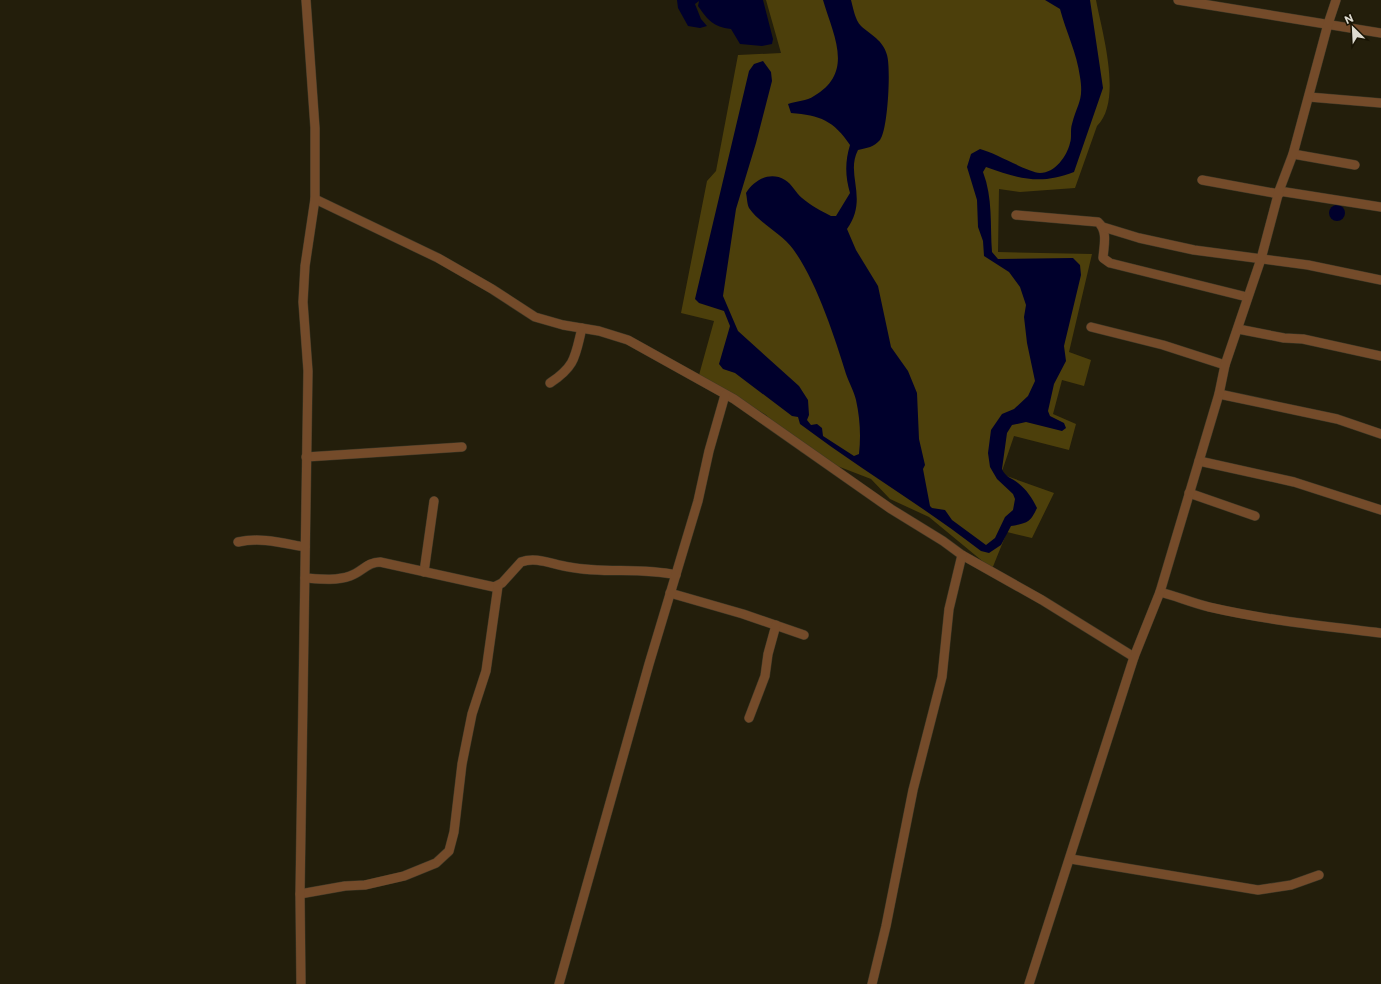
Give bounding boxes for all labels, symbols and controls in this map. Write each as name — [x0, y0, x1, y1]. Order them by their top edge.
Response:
north arrow — [1333, 8, 1373, 48]
text: N — [1342, 11, 1355, 26]

